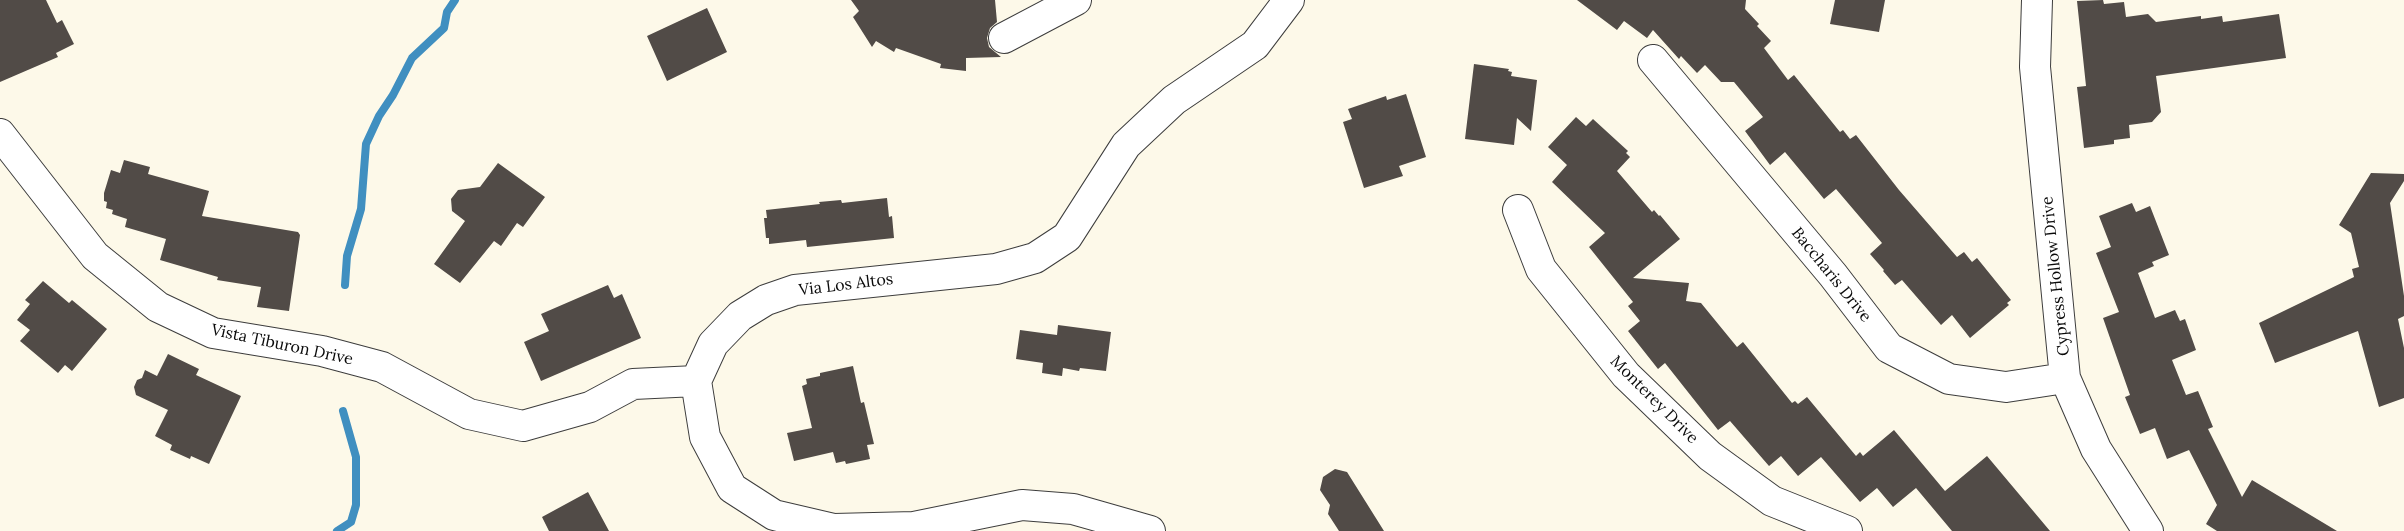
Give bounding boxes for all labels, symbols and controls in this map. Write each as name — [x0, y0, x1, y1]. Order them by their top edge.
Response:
street label: Cypress Hollow Drive — [2038, 195, 2074, 357]
street label: Baccharis Drive — [1787, 224, 1875, 326]
street label: Via Los Altos — [798, 270, 894, 300]
street label: Vista Tiburon Drive — [209, 321, 355, 369]
street label: Monterey Drive — [1606, 352, 1702, 448]

